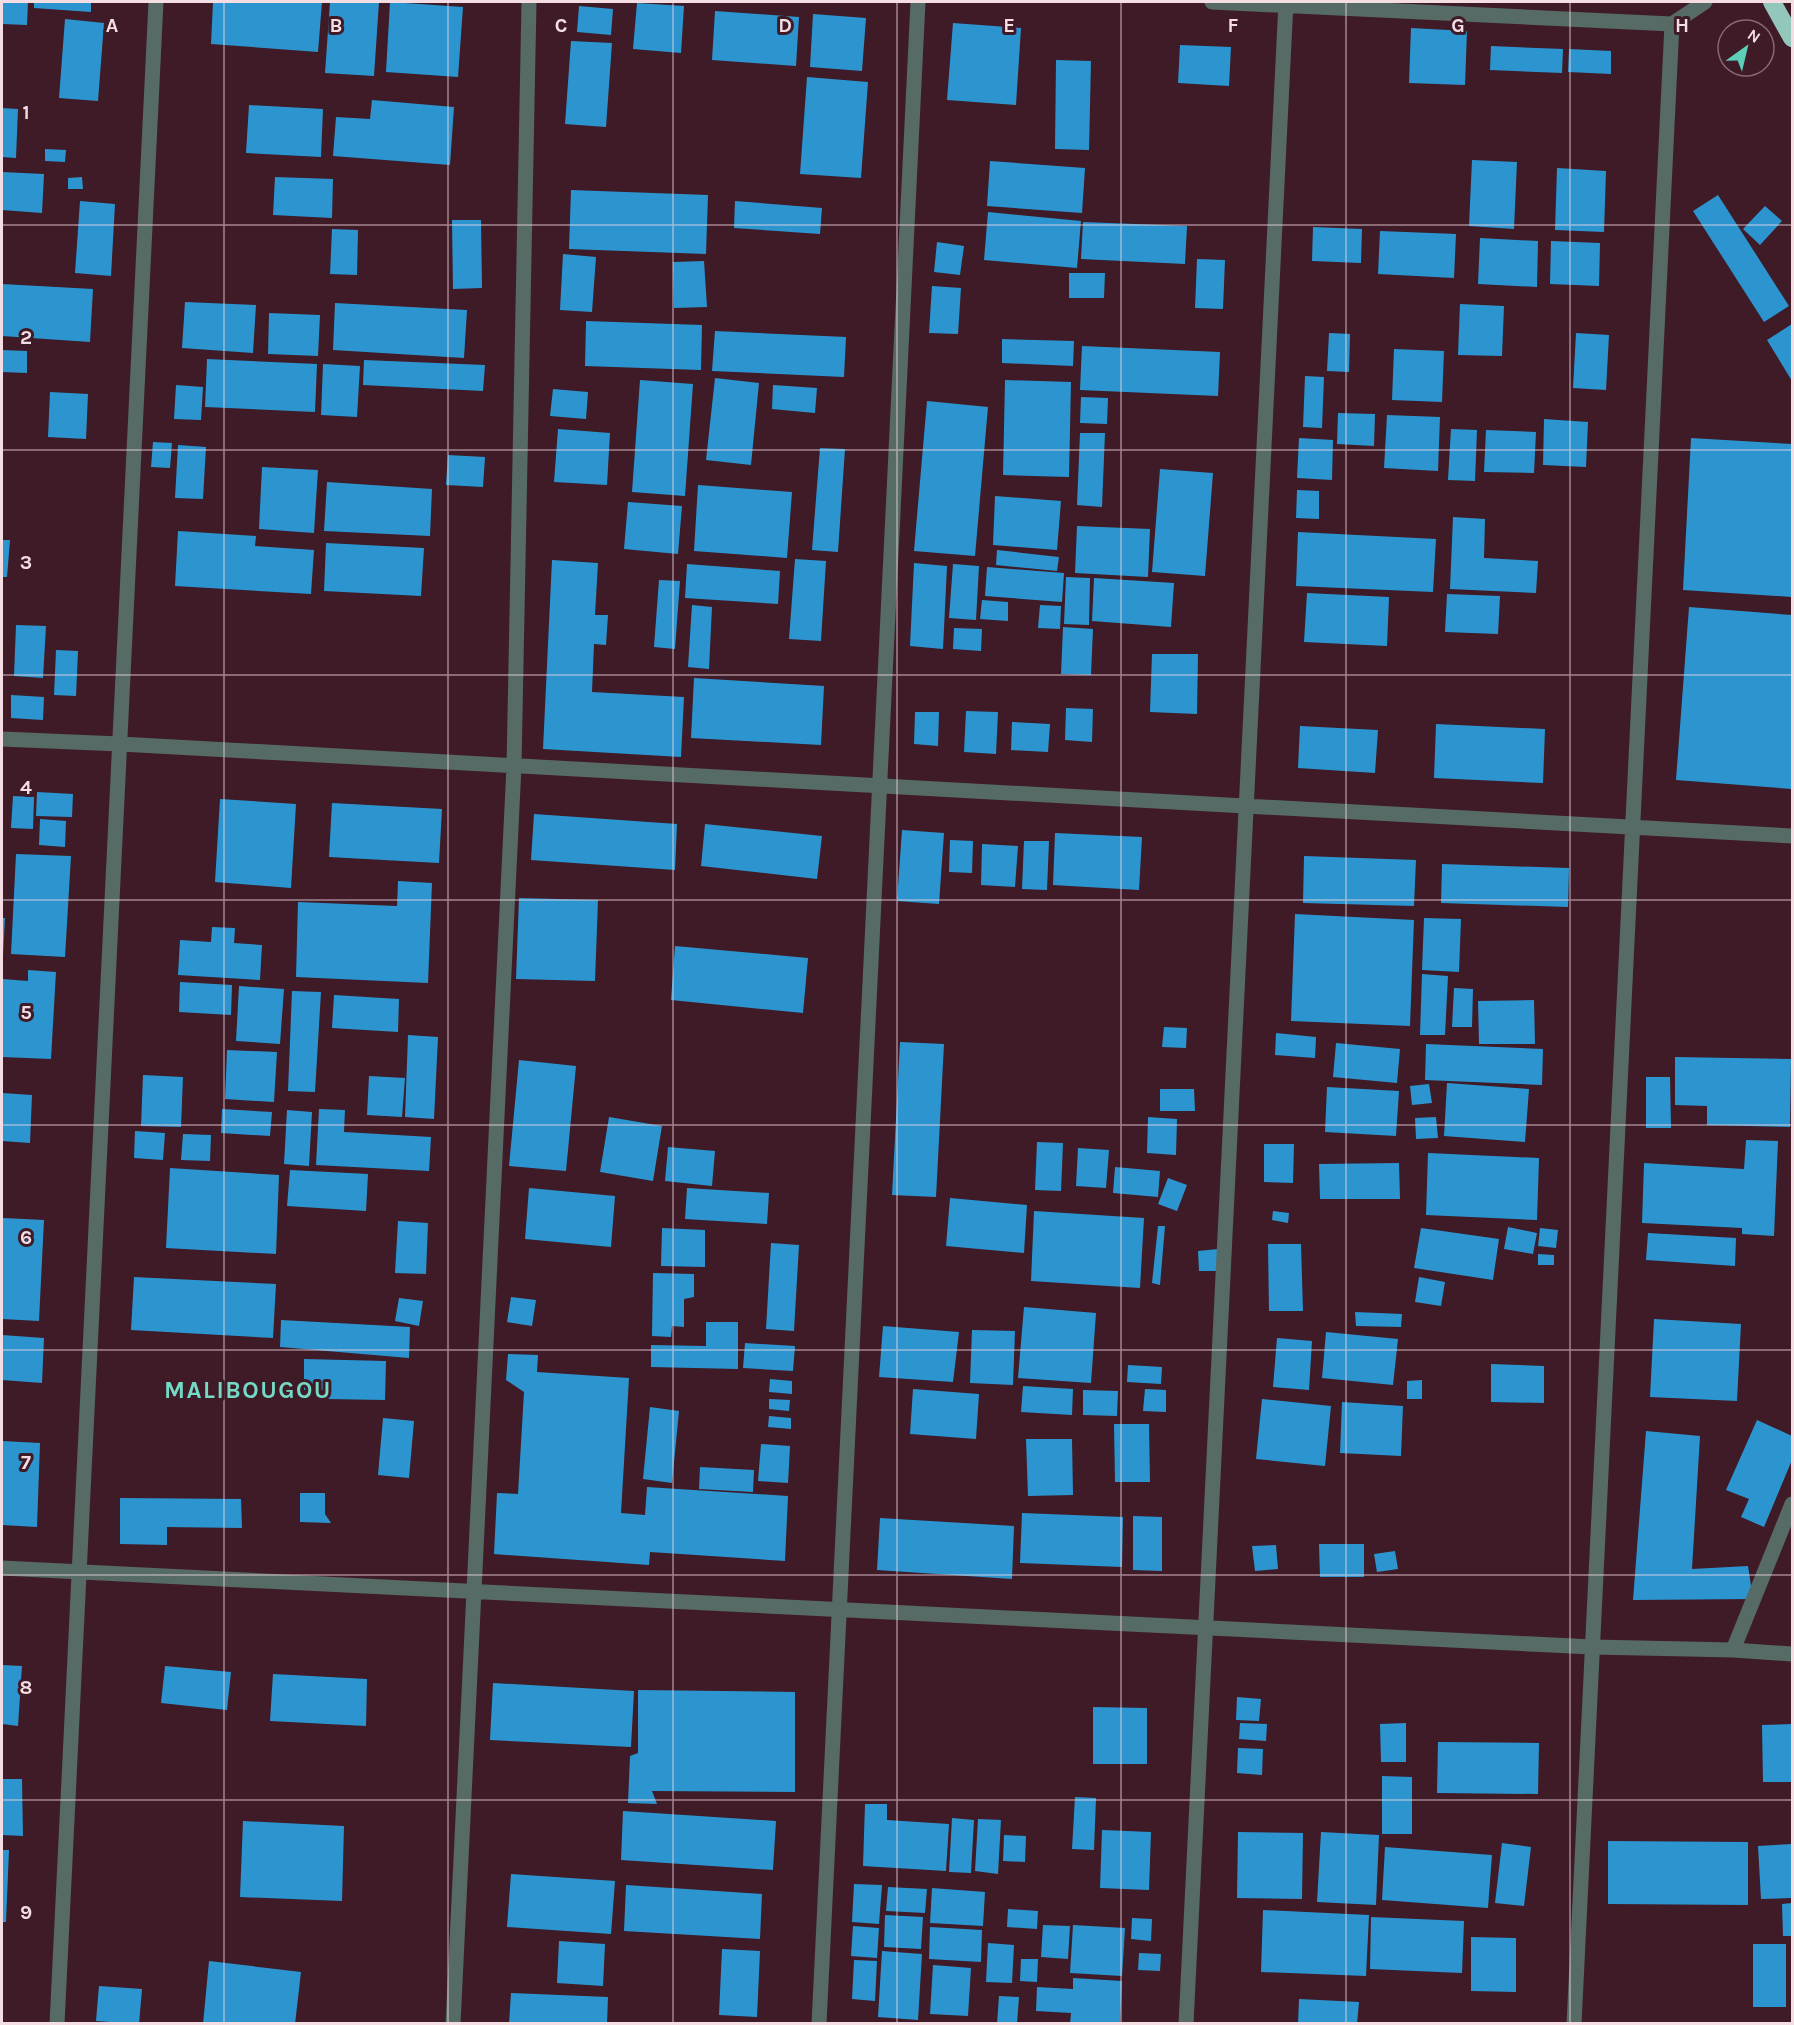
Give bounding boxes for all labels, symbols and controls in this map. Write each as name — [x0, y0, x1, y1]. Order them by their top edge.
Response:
text: A — [106, 14, 119, 37]
text: B — [330, 14, 342, 37]
text: C — [555, 14, 567, 37]
text: D — [778, 14, 792, 37]
text: E — [1003, 14, 1015, 37]
text: F — [1228, 14, 1239, 37]
text: G — [1451, 14, 1465, 37]
text: H — [1675, 14, 1689, 37]
north arrow — [1716, 18, 1776, 78]
text: N — [1744, 25, 1764, 47]
text: 1 — [22, 101, 30, 124]
text: 2 — [20, 326, 32, 349]
text: 3 — [20, 551, 32, 574]
text: 4 — [20, 776, 32, 799]
text: 5 — [20, 1001, 32, 1024]
text: 6 — [20, 1226, 32, 1249]
district label: MALIBOUGOU — [164, 1376, 332, 1404]
text: 7 — [21, 1451, 31, 1474]
text: 8 — [20, 1676, 32, 1699]
text: 9 — [20, 1901, 32, 1924]

